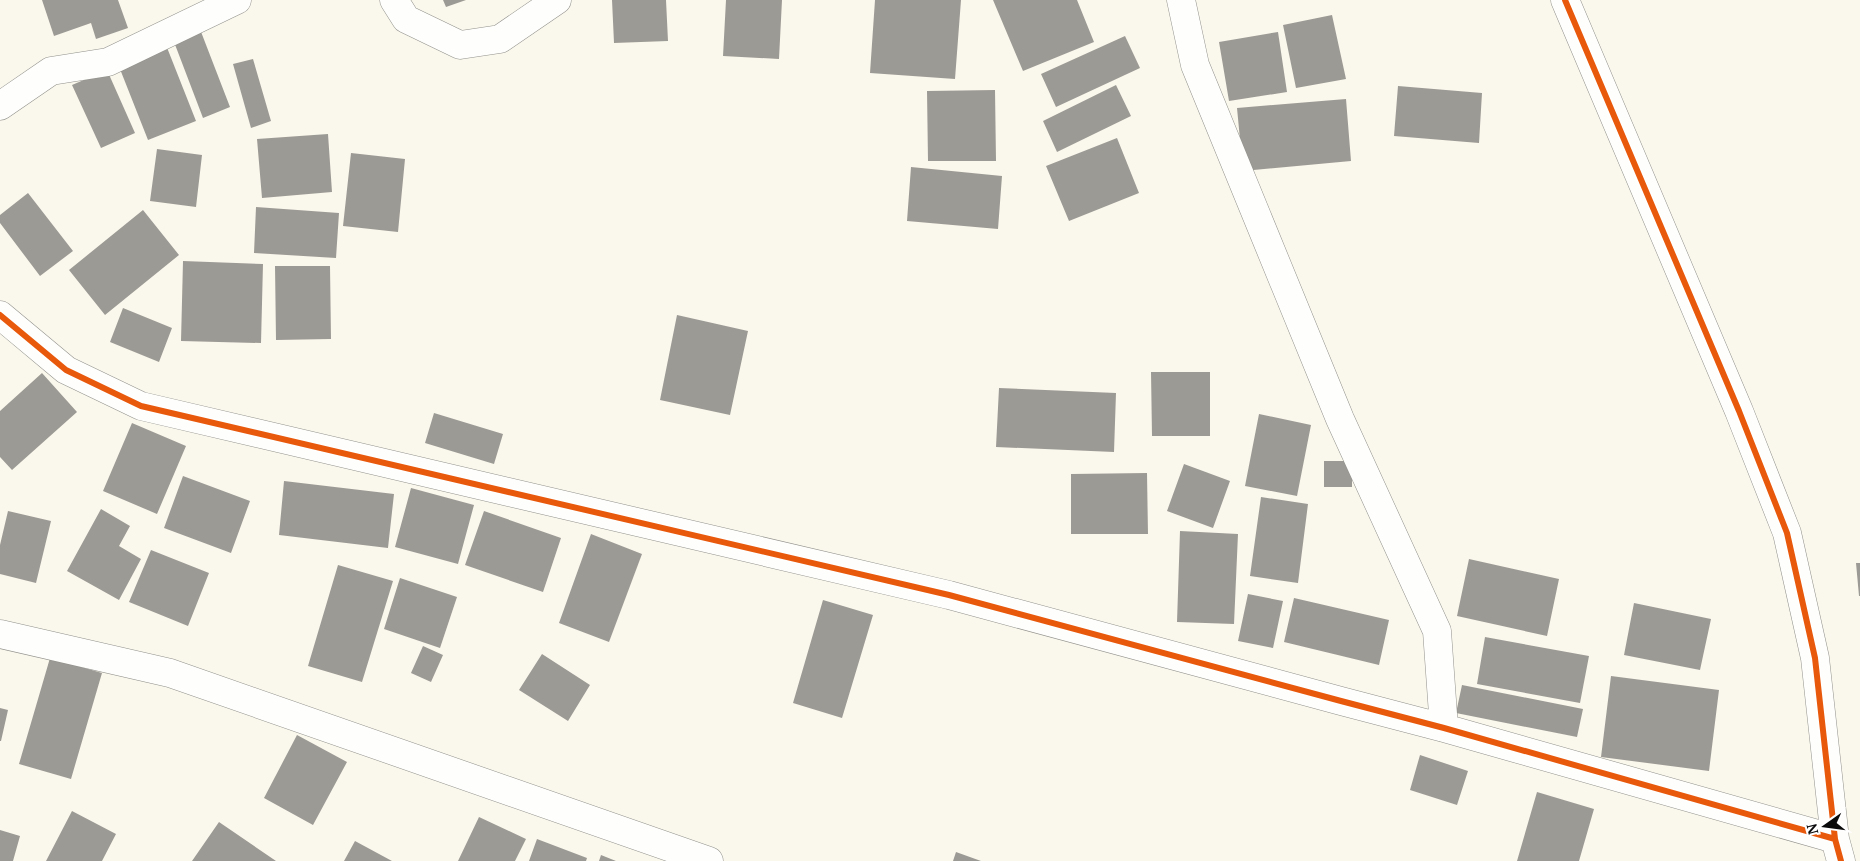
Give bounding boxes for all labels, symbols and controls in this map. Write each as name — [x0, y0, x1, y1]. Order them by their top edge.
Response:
north arrow — [1800, 801, 1850, 851]
text: N — [1801, 821, 1822, 837]

